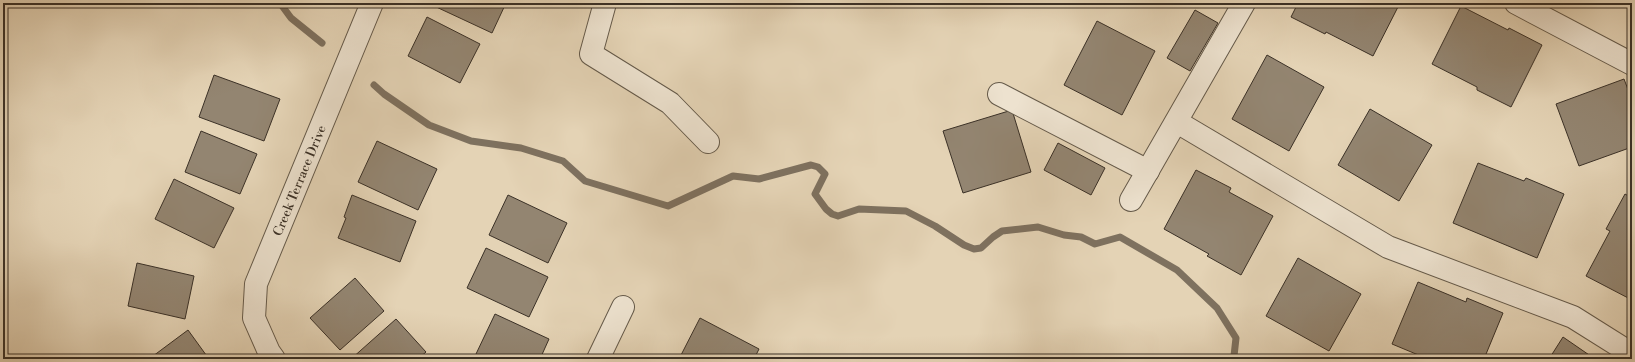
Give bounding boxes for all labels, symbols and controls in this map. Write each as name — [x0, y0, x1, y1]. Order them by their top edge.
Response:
street label: Creek Terrace Drive — [270, 122, 330, 239]

